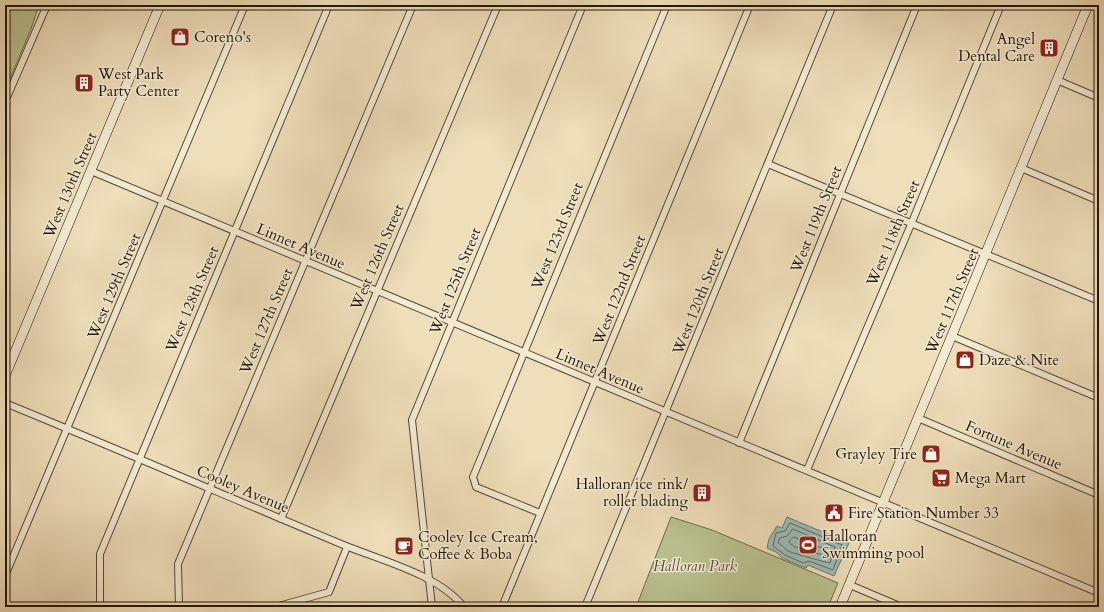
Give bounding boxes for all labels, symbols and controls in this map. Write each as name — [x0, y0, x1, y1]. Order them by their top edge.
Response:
shop icon: Coreno's — [169, 26, 191, 48]
place label: Coreno's — [194, 27, 251, 47]
place label: Angel Dental Care — [958, 29, 1035, 66]
building icon: Angel Dental Care — [1038, 37, 1060, 59]
place label: West Park Party Center — [97, 64, 180, 101]
building icon: West Park Party Center — [73, 72, 95, 94]
street label: West 130th Street — [38, 129, 101, 242]
street label: West 119th Street — [785, 162, 847, 276]
street label: West 118th Street — [861, 177, 924, 290]
street label: West 123rd Street — [526, 179, 588, 293]
street label: West 126th Street — [345, 201, 408, 314]
street label: Linnet Avenue — [254, 218, 349, 274]
street label: West 125th Street — [424, 224, 486, 338]
street label: West 129th Street — [82, 230, 145, 343]
street label: West 122nd Street — [587, 232, 650, 349]
street label: West 128th Street — [160, 243, 223, 356]
street label: West 120th Street — [667, 244, 729, 358]
street label: West 117th Street — [920, 245, 983, 358]
street label: West 127th Street — [234, 265, 297, 378]
street label: Linnet Avenue — [553, 343, 648, 399]
shop icon: Daze & Nite — [954, 349, 976, 371]
place label: Daze & Nite — [979, 350, 1059, 370]
street label: Fortune Avenue — [963, 416, 1066, 474]
shop icon: Grayley Tire — [920, 443, 942, 465]
place label: Grayley Tire — [835, 444, 917, 464]
street label: Cooley Avenue — [194, 460, 293, 518]
supermarket icon: Mega Mart — [930, 467, 952, 489]
place label: Mega Mart — [955, 468, 1026, 488]
place label: Halloran ice rink/ roller blading — [576, 474, 689, 511]
building icon: Halloran ice rink/ roller blading — [691, 482, 713, 504]
public building icon: Fire Station Number 33 — [823, 502, 845, 524]
place label: Fire Station Number 33 — [848, 503, 999, 523]
place label: Halloran Swimming pool — [822, 526, 925, 563]
place label: Cooley Ice Cream, Coffee & Boba — [418, 527, 538, 564]
sports icon: Halloran Swimming pool — [797, 534, 819, 556]
cafe icon: Cooley Ice Cream, Coffee & Boba — [393, 535, 415, 557]
park label: Halloran Park — [653, 556, 738, 576]

